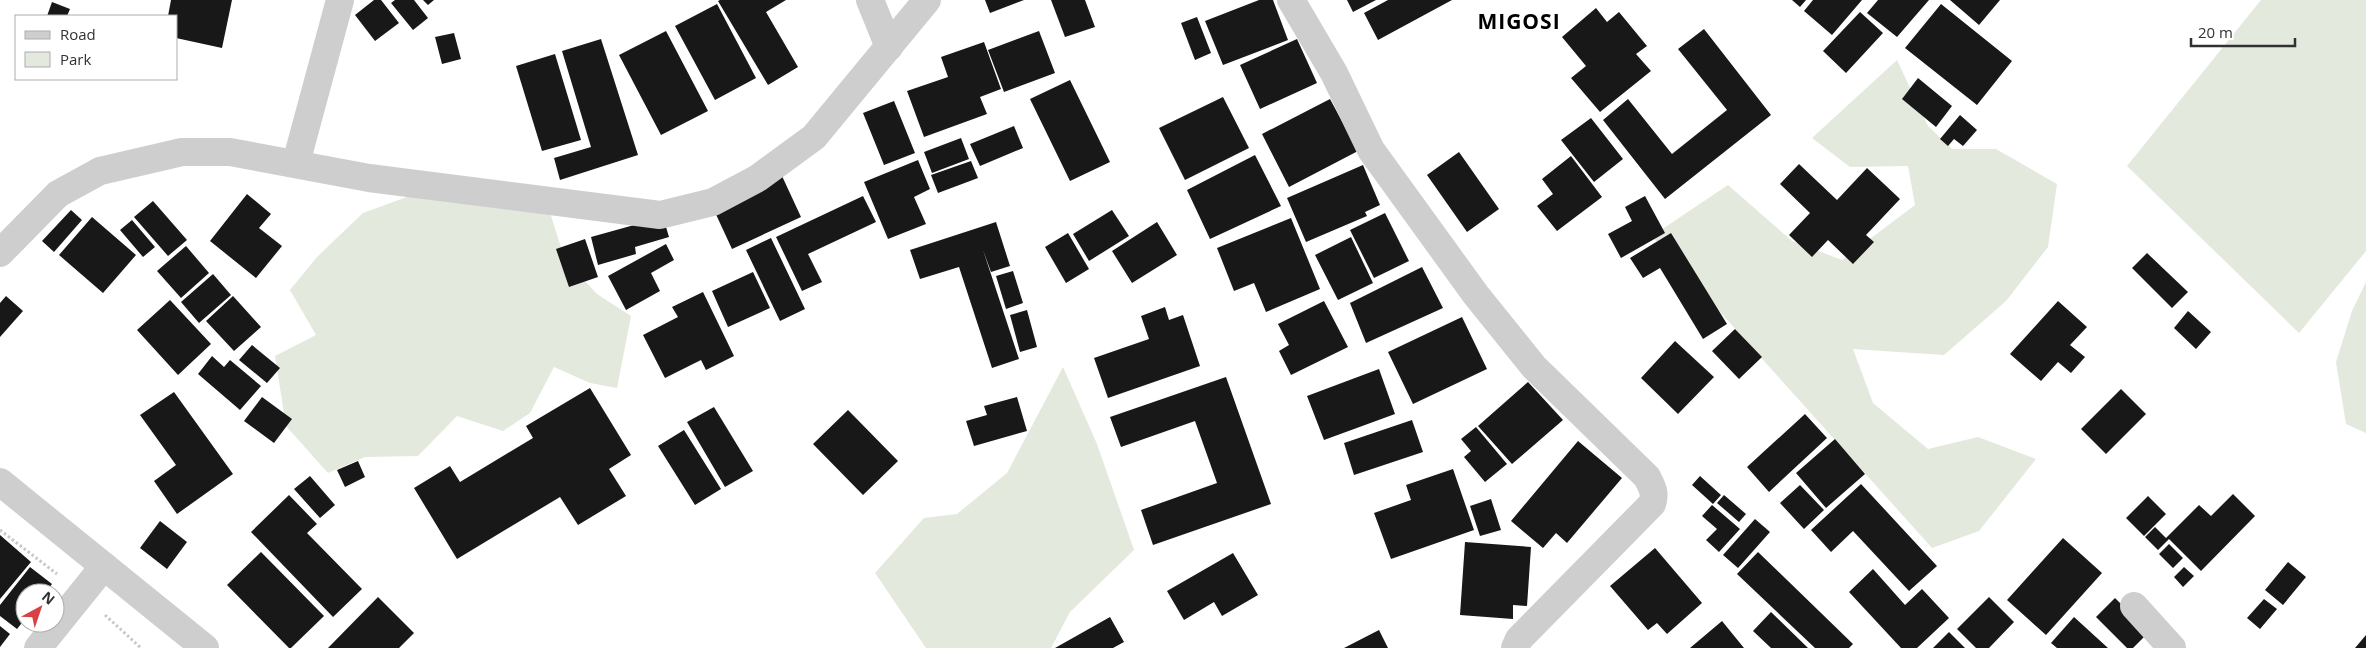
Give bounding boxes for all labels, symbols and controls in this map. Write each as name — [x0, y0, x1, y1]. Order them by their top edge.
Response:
district label: MIGOSI — [1477, 7, 1561, 35]
legend — [15, 15, 178, 80]
scale bar — [2191, 15, 2295, 47]
text: 20 m — [2198, 22, 2233, 42]
text: Road — [60, 24, 96, 44]
text: Park — [60, 49, 91, 69]
north arrow — [15, 583, 65, 633]
text: N — [38, 587, 59, 609]

